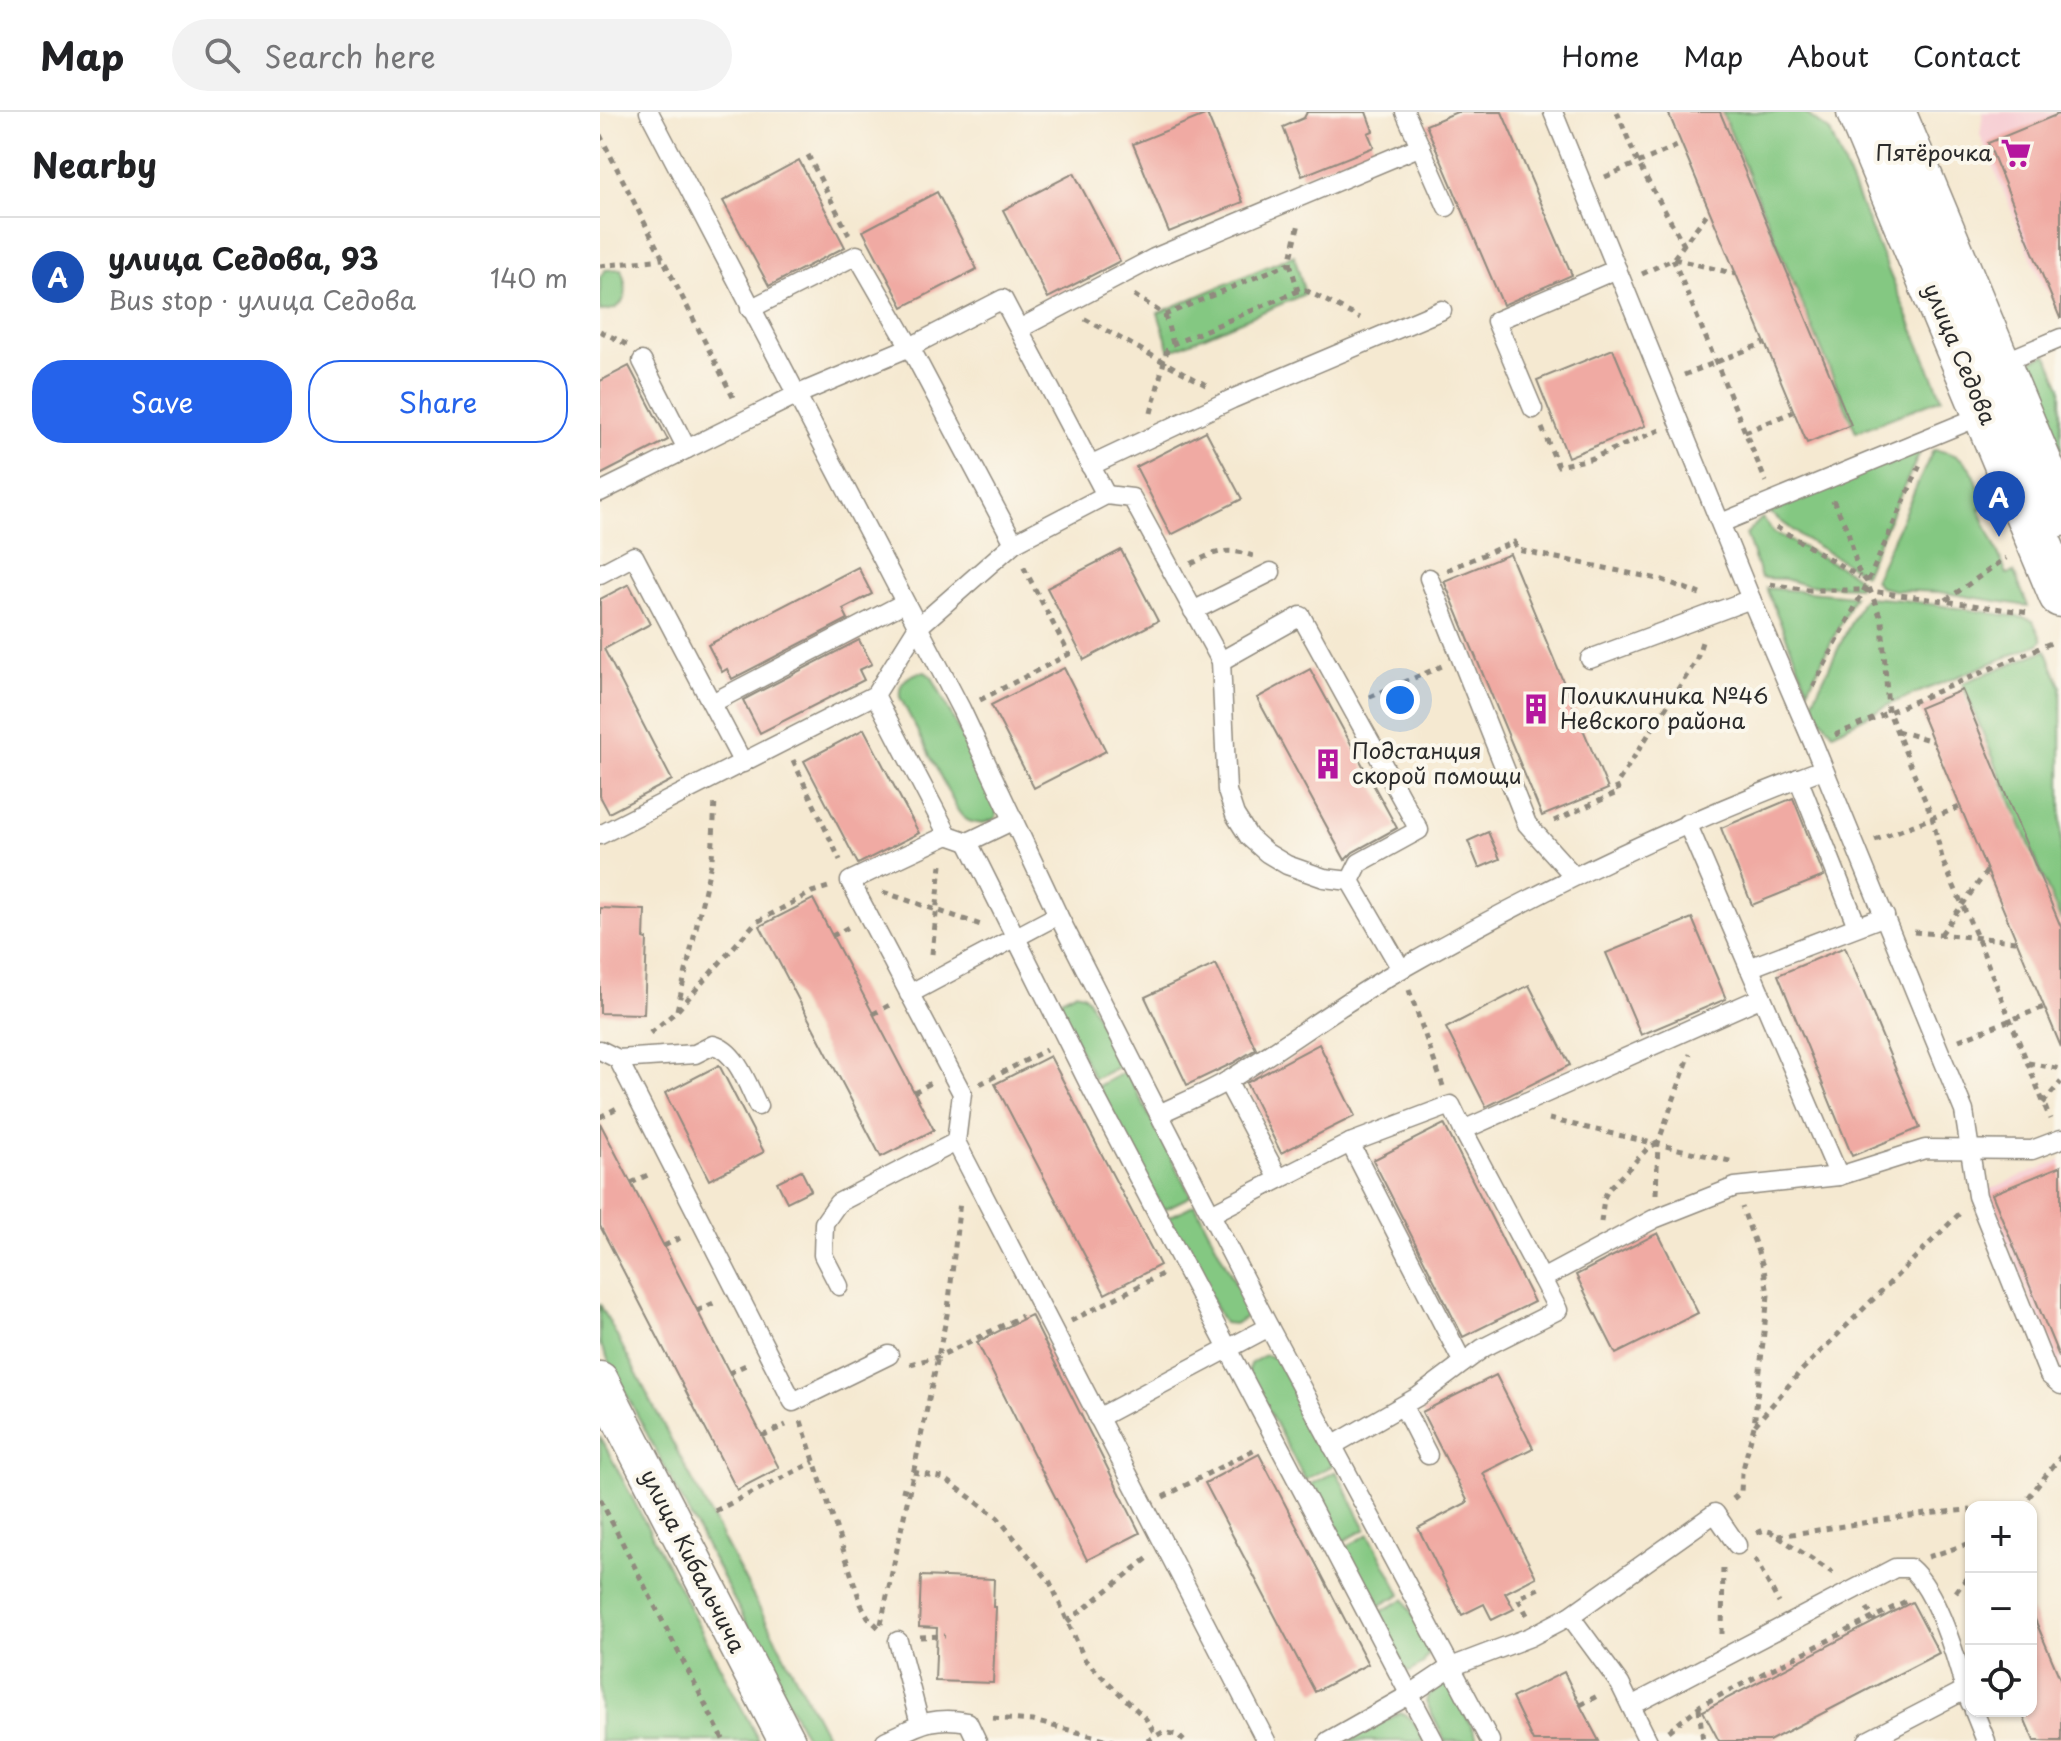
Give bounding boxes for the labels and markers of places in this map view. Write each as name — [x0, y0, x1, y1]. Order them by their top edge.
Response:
place label: Пятёрочка — [1876, 135, 1992, 168]
supermarket icon: Пятёрочка — [1999, 136, 2033, 170]
pin: A — [1973, 471, 2025, 537]
place label: Поликлиника №46 Невского района — [1560, 678, 1768, 736]
building icon: Поликлиника №46 Невского района — [1519, 692, 1553, 726]
place label: Подстанция скорой помощи — [1352, 733, 1522, 791]
building icon: Подстанция скорой помощи — [1311, 747, 1345, 781]

